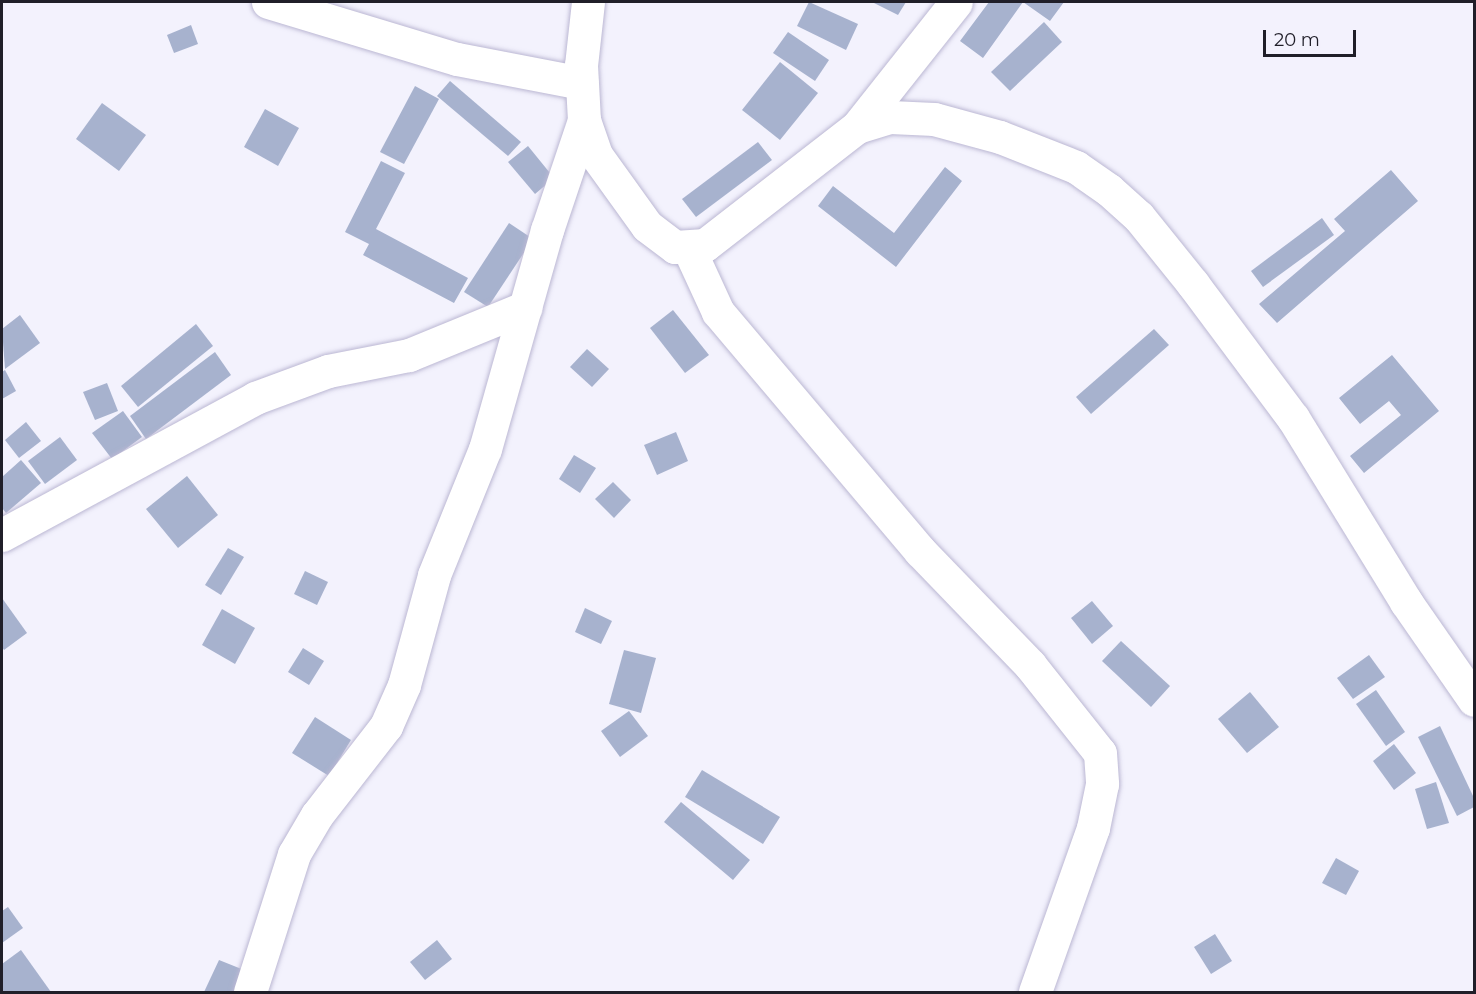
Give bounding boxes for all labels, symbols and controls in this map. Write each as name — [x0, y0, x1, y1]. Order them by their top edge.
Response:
scale bar — [1266, 18, 1359, 56]
text: 20 m — [1274, 29, 1320, 51]

